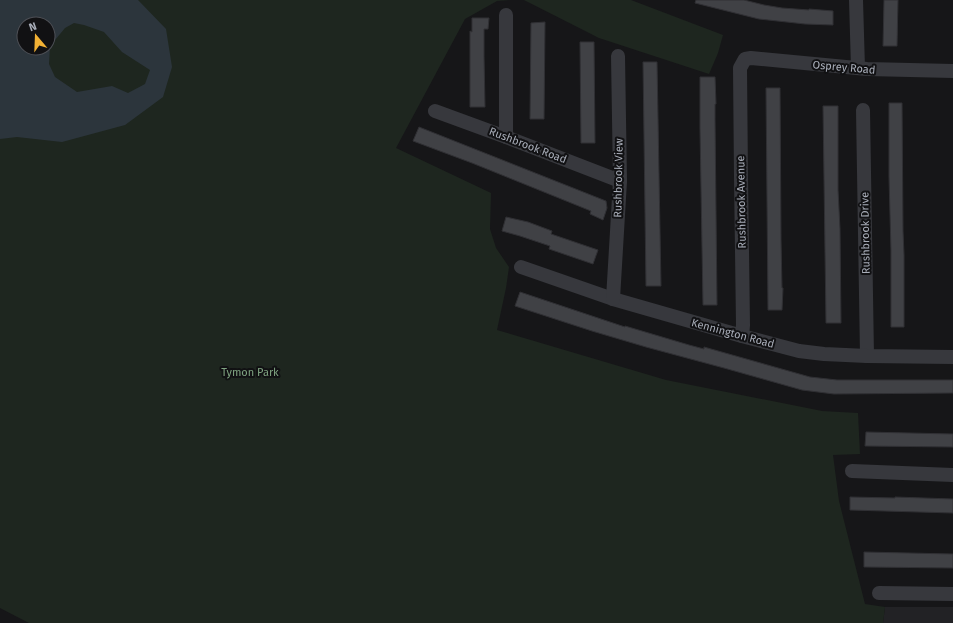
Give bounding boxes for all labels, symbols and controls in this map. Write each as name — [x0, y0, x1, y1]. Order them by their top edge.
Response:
north arrow — [16, 16, 56, 56]
text: N — [27, 20, 38, 34]
street label: Osprey Road — [812, 58, 876, 77]
street label: Rushbrook Road — [487, 125, 568, 166]
street label: Rushbrook View — [611, 138, 626, 218]
street label: Rushbrook Avenue — [734, 155, 749, 249]
street label: Rushbrook Drive — [858, 192, 873, 274]
street label: Kennington Road — [690, 316, 776, 351]
park label: Tymon Park — [221, 366, 279, 379]

